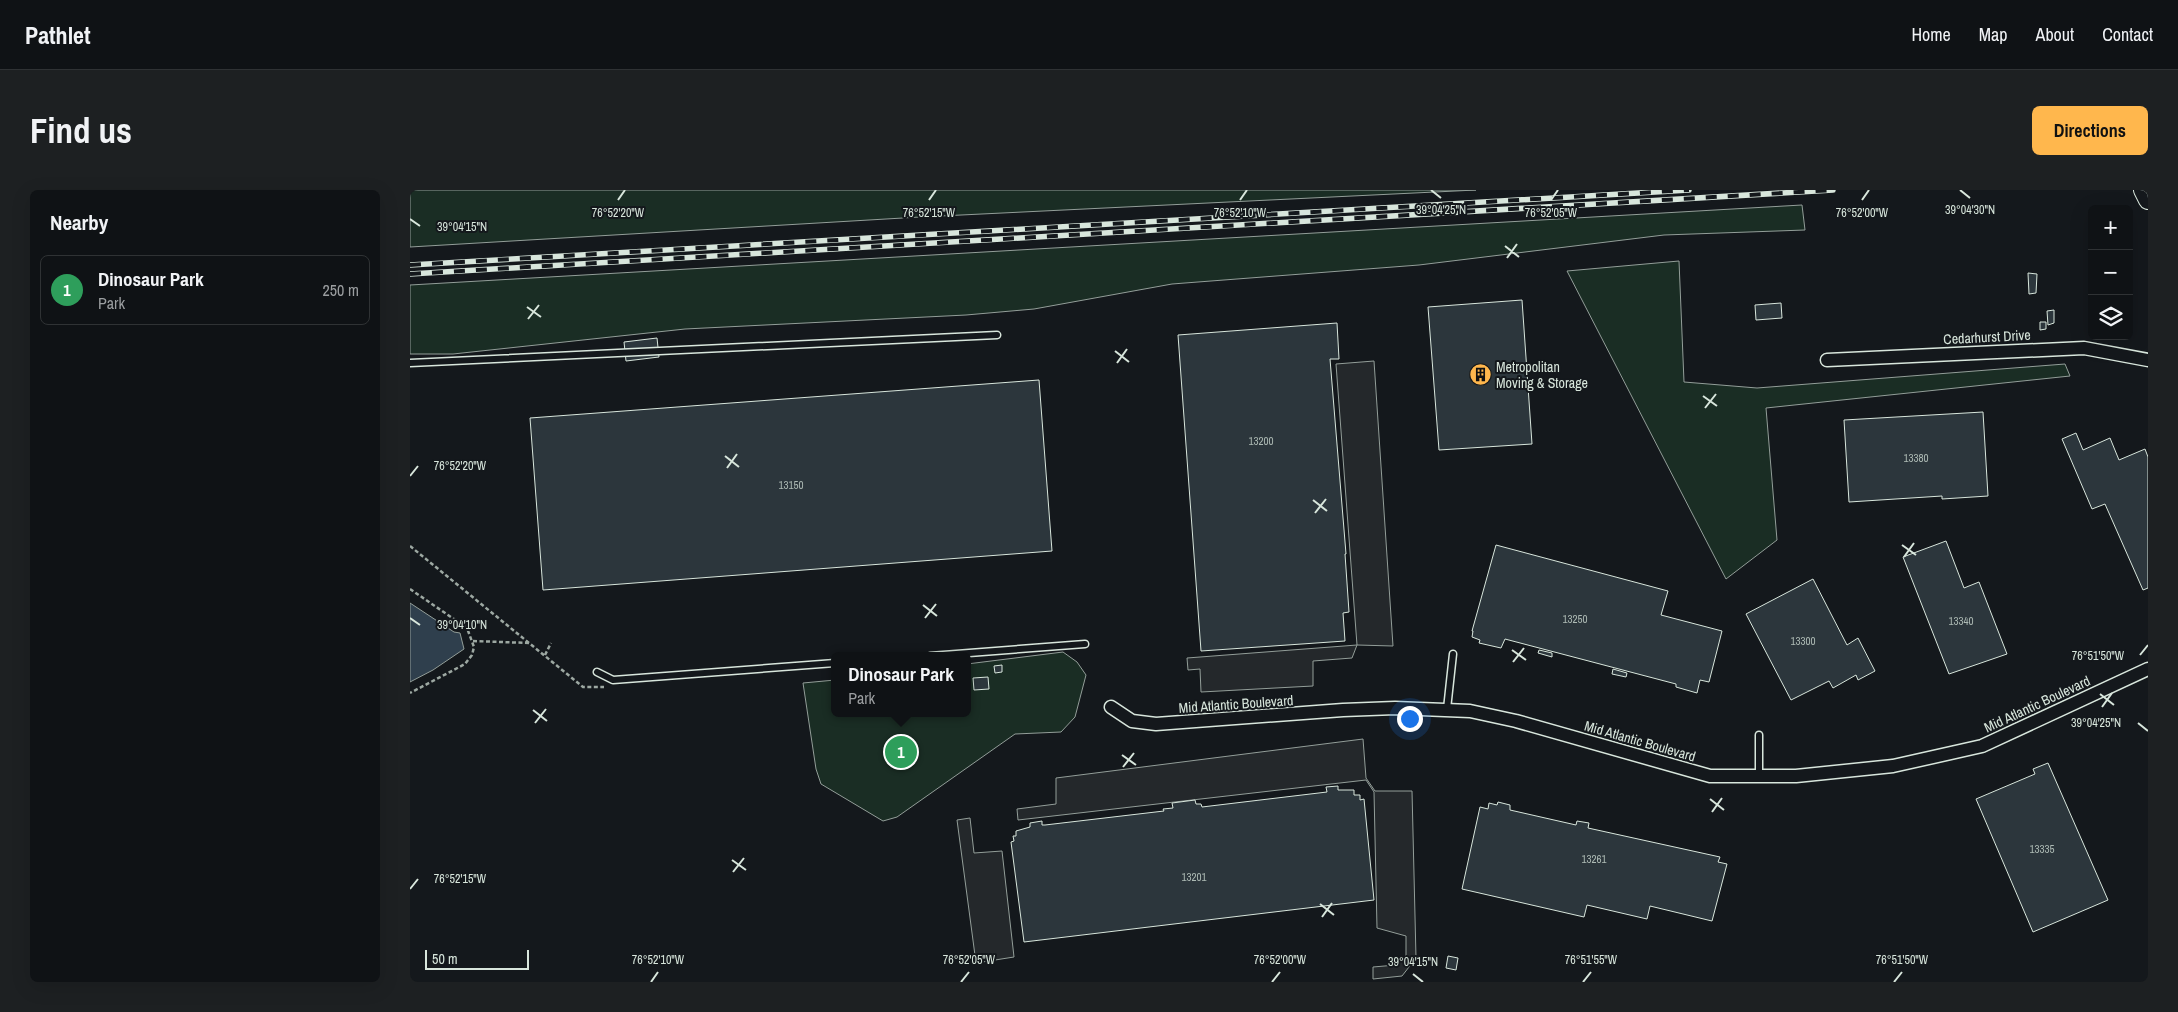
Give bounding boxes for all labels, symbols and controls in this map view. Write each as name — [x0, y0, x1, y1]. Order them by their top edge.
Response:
text: Pathlet — [25, 19, 91, 51]
text: Home — [1911, 22, 1951, 47]
text: Map — [1979, 22, 2008, 47]
text: About — [2036, 22, 2074, 47]
text: Contact — [2102, 22, 2153, 47]
button: Directions — [2032, 106, 2148, 155]
text: Find us — [30, 107, 132, 154]
text: 39°04'25"N — [1416, 202, 1466, 218]
text: 39°04'30"N — [1945, 202, 1995, 218]
text: 76°52'20"W — [592, 205, 645, 221]
text: 76°52'15"W — [903, 205, 956, 221]
text: 76°52'10"W — [1214, 205, 1267, 221]
text: 76°52'05"W — [1525, 205, 1578, 221]
text: 76°52'00"W — [1836, 205, 1889, 221]
map controls — [2088, 205, 2133, 340]
button: + — [2088, 205, 2133, 250]
text: Nearby — [50, 208, 108, 237]
text: 39°04'15"N — [437, 219, 487, 235]
button: − — [2088, 250, 2133, 295]
text: Dinosaur Park — [98, 266, 204, 292]
text: 1 — [63, 279, 71, 301]
text: 250 m — [323, 279, 359, 301]
text: Park — [98, 292, 125, 314]
button: layers — [2088, 295, 2133, 340]
street label: Cedarhurst Drive — [1943, 326, 2031, 348]
place label: Metropolitan Moving & Storage — [1496, 358, 1588, 392]
building icon: Metropolitan Moving & Storage — [1468, 363, 1492, 387]
house number: 13200 — [1248, 434, 1274, 448]
house number: 13380 — [1903, 451, 1929, 465]
text: 76°52'20"W — [434, 458, 487, 474]
house number: 13150 — [778, 478, 804, 492]
house number: 13250 — [1562, 612, 1588, 626]
house number: 13340 — [1948, 614, 1974, 628]
text: 39°04'10"N — [437, 617, 487, 633]
house number: 13300 — [1790, 634, 1816, 648]
text: 76°51'50"W — [2072, 648, 2125, 664]
popup — [831, 652, 971, 717]
text: Dinosaur Park — [848, 661, 954, 687]
street label: Mid Atlantic Boulevard — [1981, 672, 2093, 736]
text: Park — [848, 687, 875, 709]
street label: Mid Atlantic Boulevard — [1178, 691, 1294, 717]
your location — [1397, 706, 1423, 732]
text: 39°04'25"N — [2071, 715, 2121, 731]
street label: Mid Atlantic Boulevard — [1582, 717, 1698, 765]
pin: 1 — [885, 733, 917, 771]
house number: 13335 — [2029, 842, 2055, 856]
house number: 13261 — [1581, 852, 1607, 866]
house number: 13201 — [1181, 870, 1207, 884]
text: 76°52'15"W — [434, 871, 487, 887]
scale bar — [425, 947, 529, 970]
text: 50 m — [432, 950, 458, 968]
text: 76°52'10"W — [632, 952, 685, 968]
text: 76°52'05"W — [943, 952, 996, 968]
text: 76°52'00"W — [1254, 952, 1307, 968]
text: 76°51'55"W — [1565, 952, 1618, 968]
text: 76°51'50"W — [1876, 952, 1929, 968]
text: 39°04'15"N — [1388, 954, 1438, 970]

